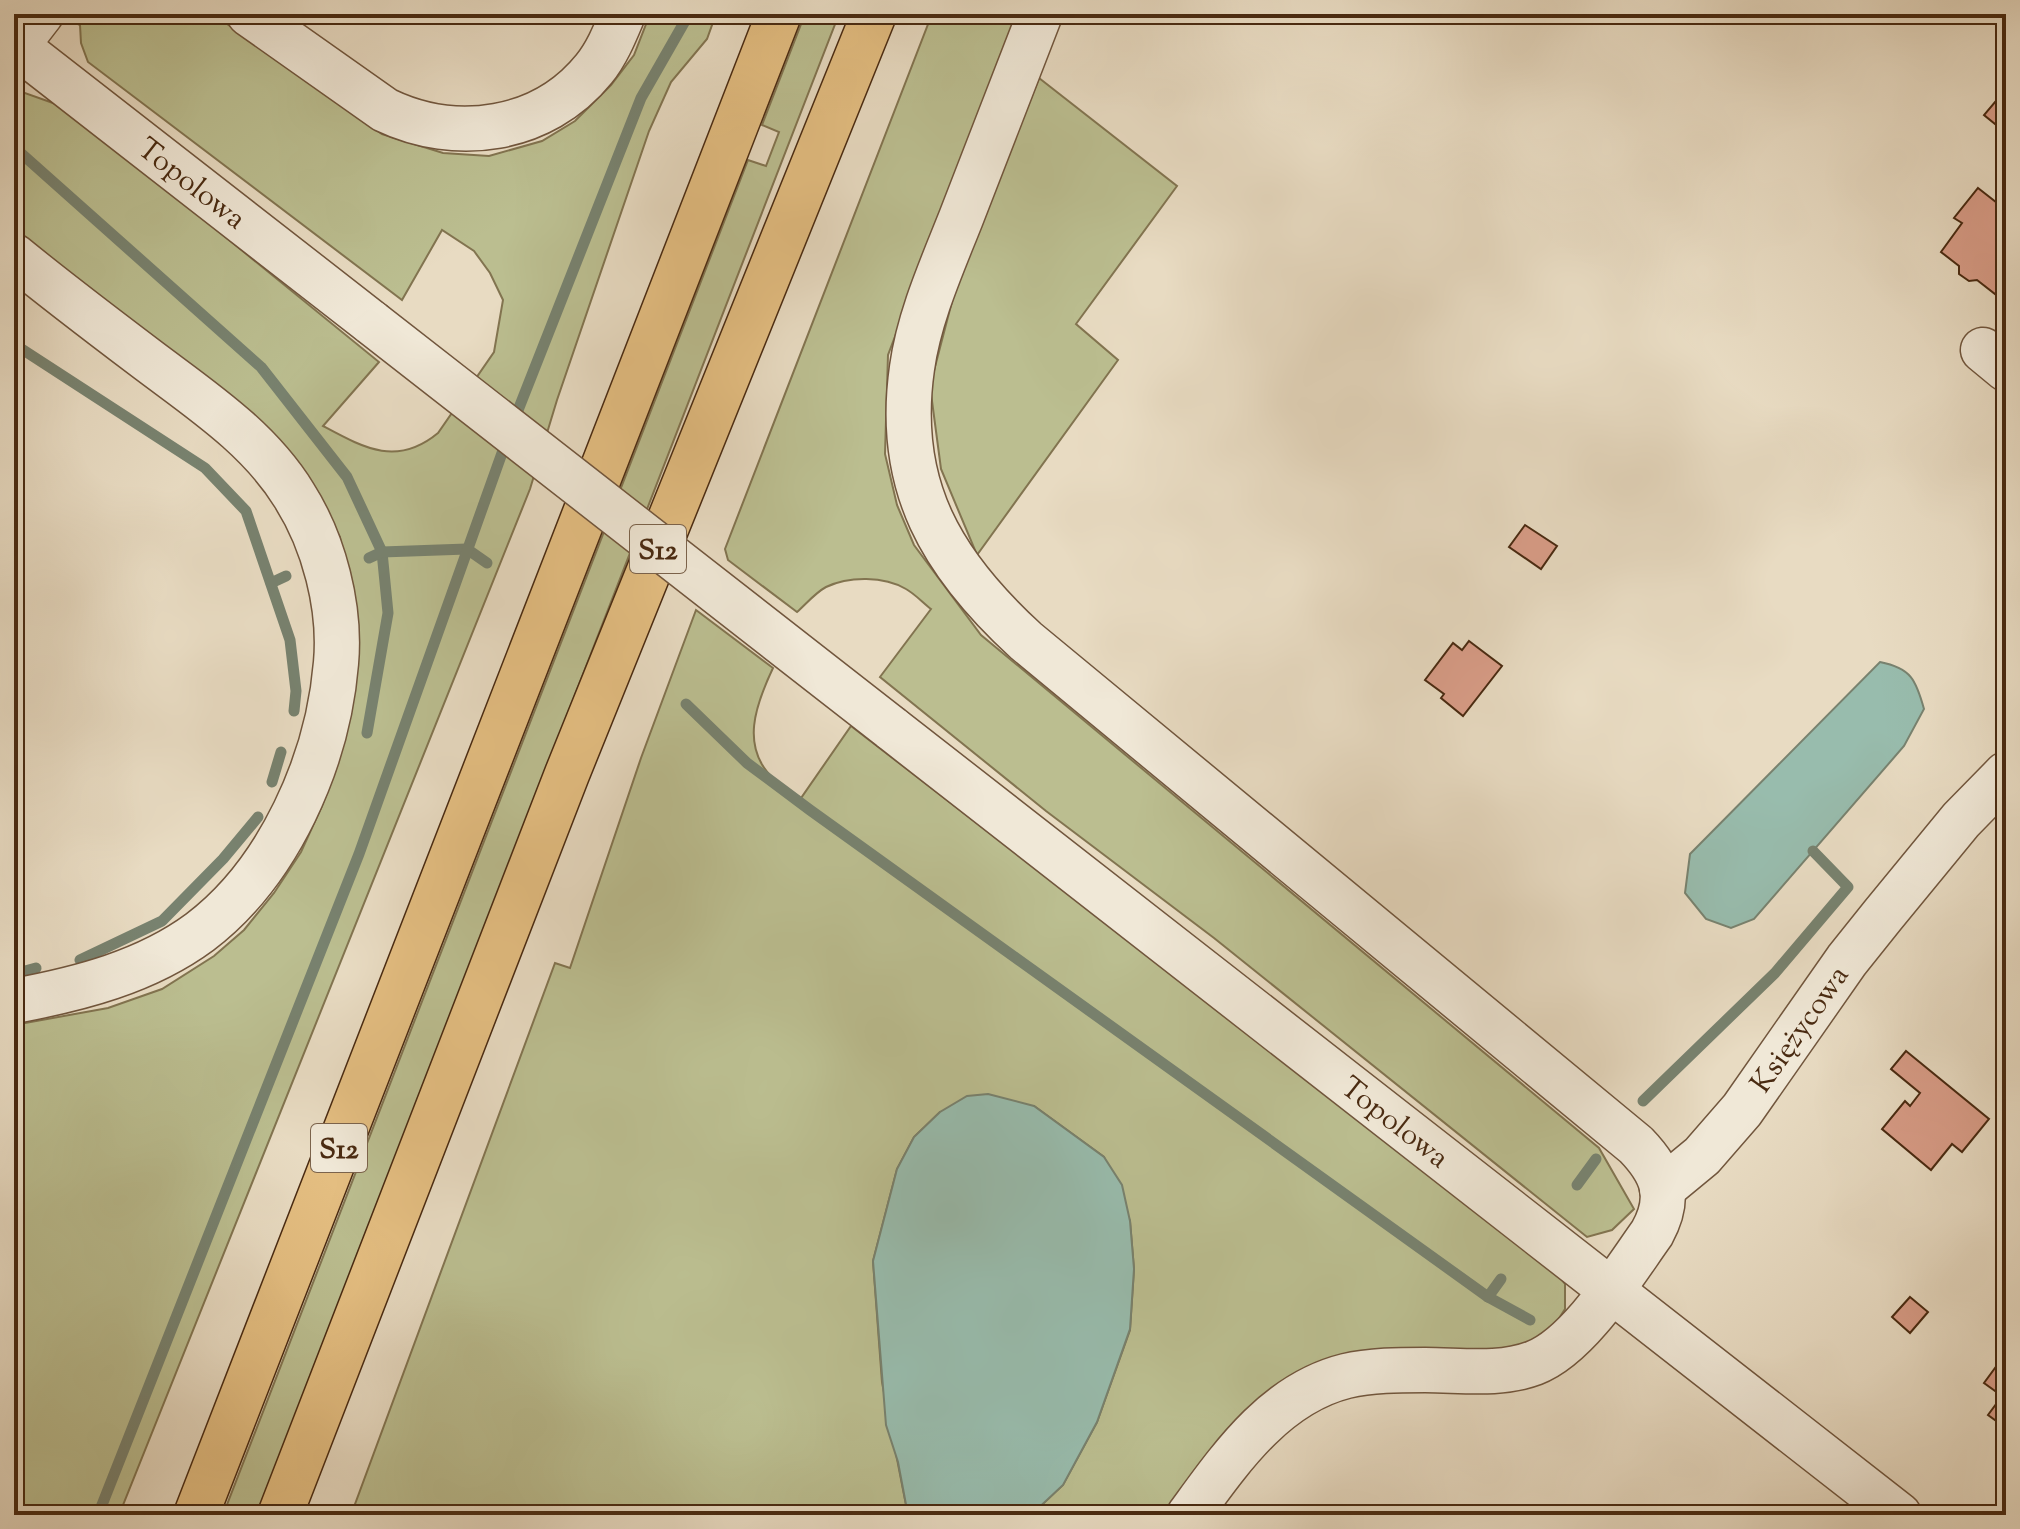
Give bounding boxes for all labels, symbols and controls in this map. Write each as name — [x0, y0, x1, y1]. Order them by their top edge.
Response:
street label: Topolowa — [127, 129, 254, 241]
road number: S12 — [630, 525, 686, 573]
street label: Księżycowa — [1741, 958, 1861, 1103]
street label: Topolowa — [1330, 1068, 1457, 1180]
road number: S12 — [311, 1124, 367, 1172]

